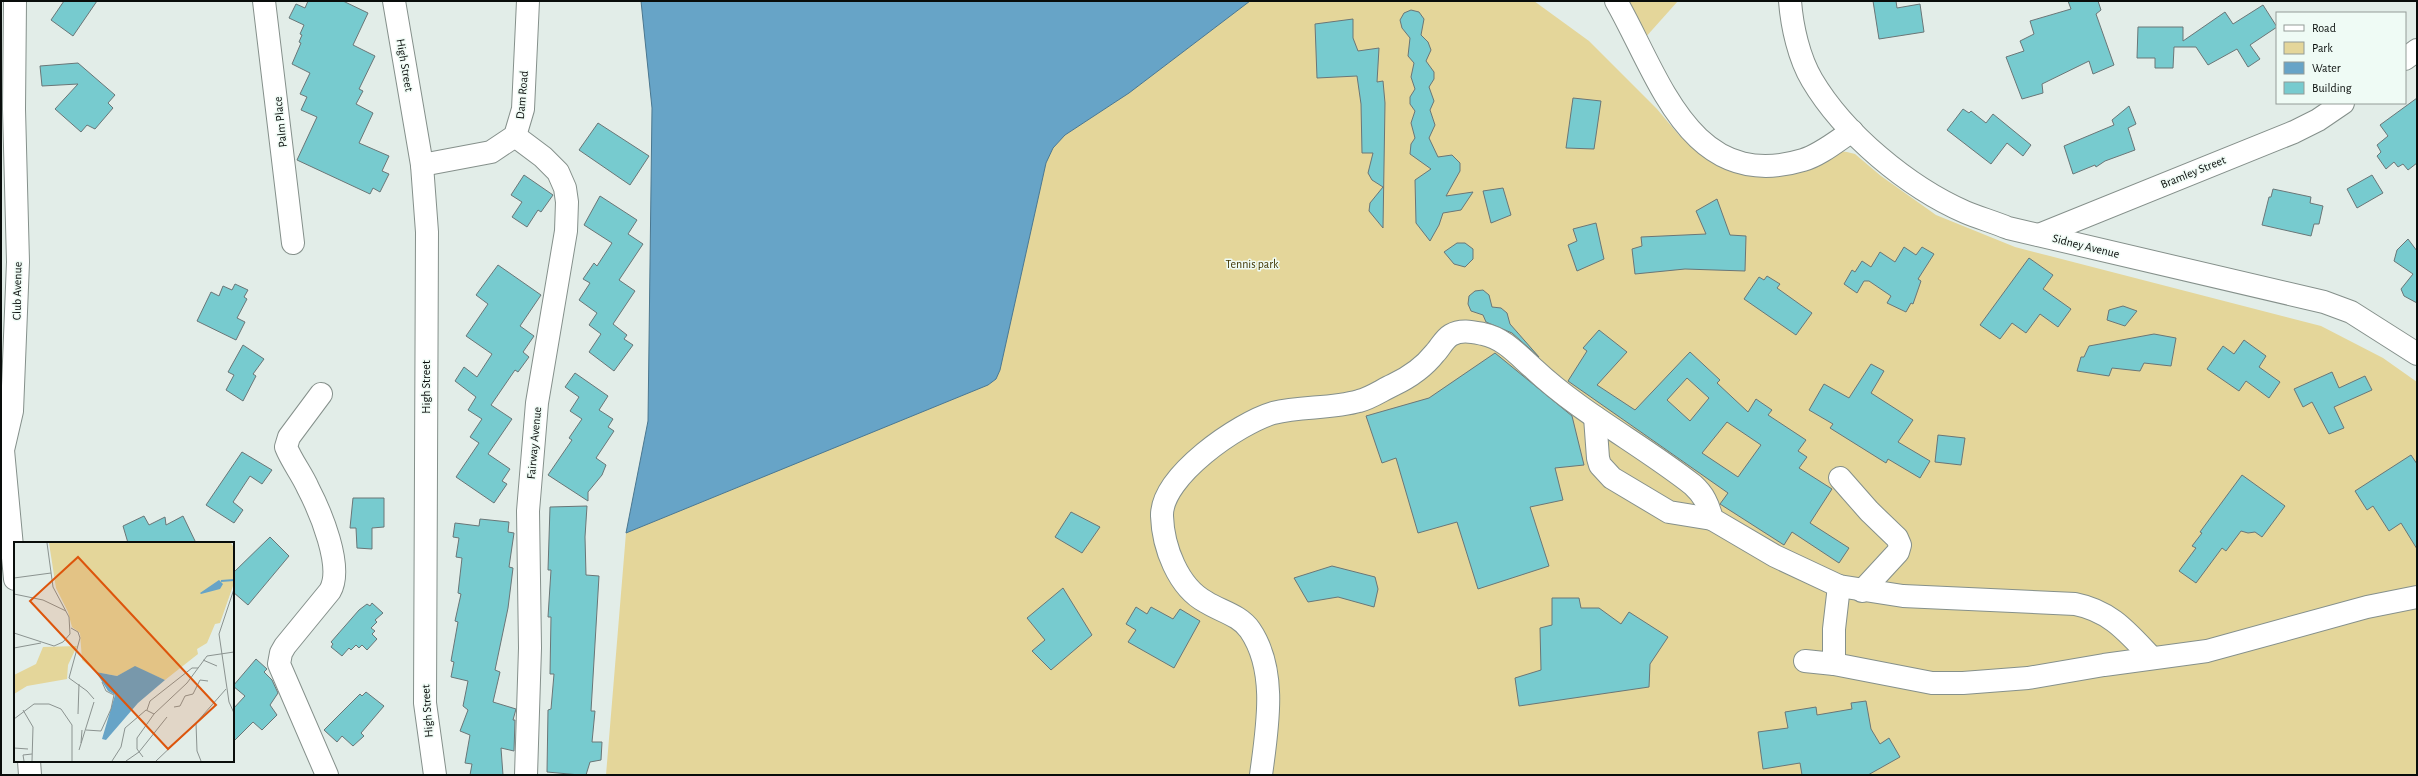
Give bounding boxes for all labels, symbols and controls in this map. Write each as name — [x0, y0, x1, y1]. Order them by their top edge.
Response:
legend — [2276, 12, 2406, 104]
text: Road — [2312, 22, 2336, 34]
street label: High Street — [394, 38, 416, 93]
text: Park — [2312, 42, 2333, 54]
text: Water — [2312, 62, 2341, 74]
street label: Dam Road — [514, 70, 530, 120]
text: Building — [2312, 82, 2352, 94]
street label: Palm Place — [271, 96, 289, 148]
street label: Bramley Street — [2159, 153, 2228, 191]
street label: Sidney Avenue — [2051, 232, 2121, 261]
park label: Tennis park — [1225, 258, 1279, 270]
street label: Club Avenue — [10, 262, 24, 320]
street label: High Street — [420, 360, 432, 414]
street label: Fairway Avenue — [525, 406, 544, 480]
inset map — [14, 542, 234, 762]
street label: High Street — [419, 684, 435, 738]

